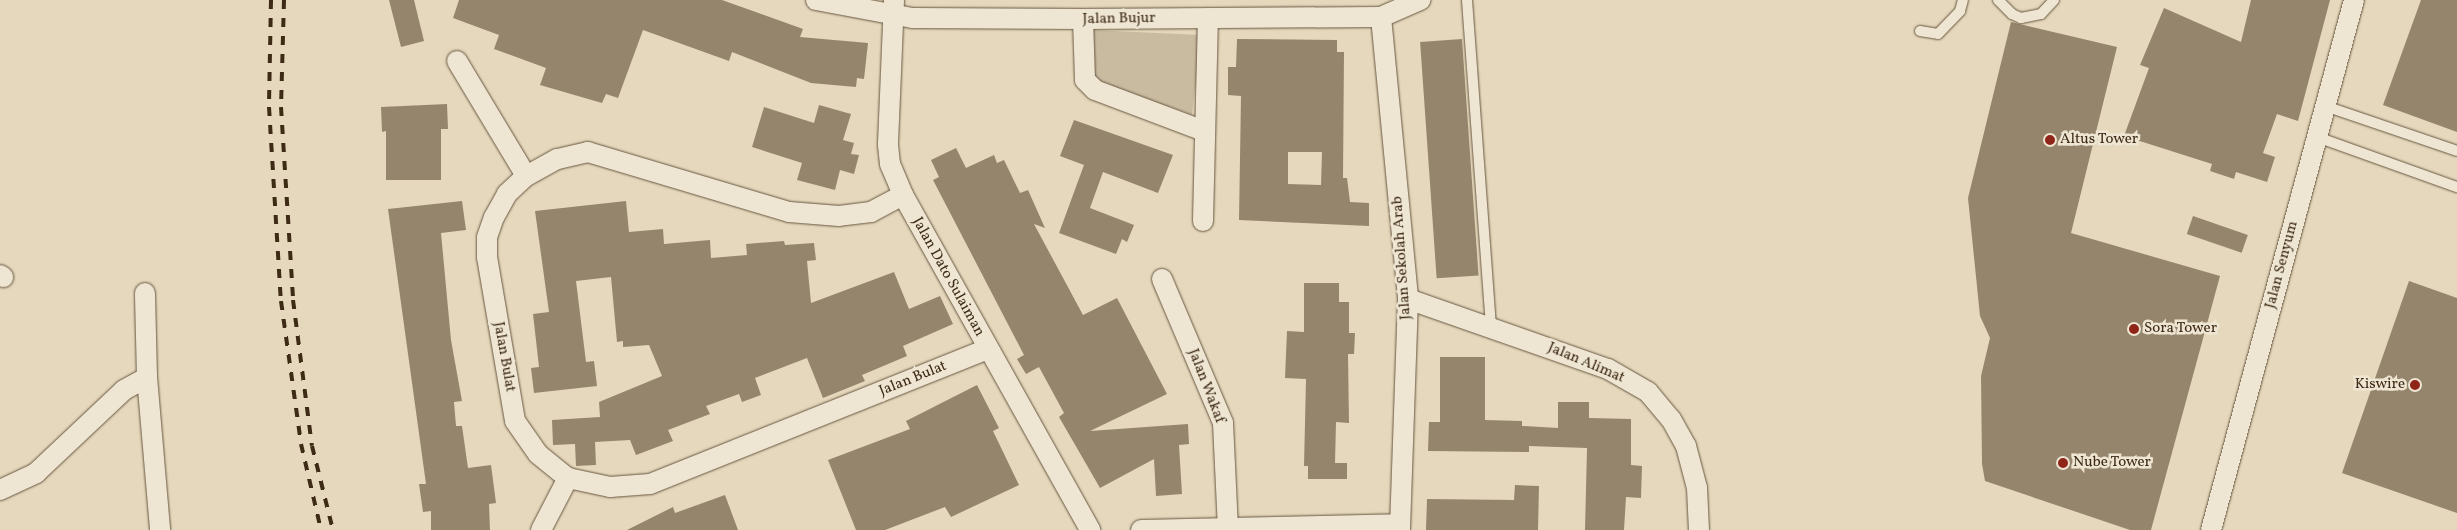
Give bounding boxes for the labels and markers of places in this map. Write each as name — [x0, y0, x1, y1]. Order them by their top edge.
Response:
place label: Altus Tower — [2060, 131, 2139, 149]
marker: Altus Tower — [2044, 134, 2056, 146]
place label: Sora Tower — [2144, 320, 2217, 338]
marker: Sora Tower — [2128, 323, 2140, 335]
place label: Kiswire — [2355, 376, 2405, 394]
marker: Kiswire — [2409, 379, 2421, 391]
place label: Nube Tower — [2073, 454, 2151, 472]
marker: Nube Tower — [2057, 457, 2069, 469]

